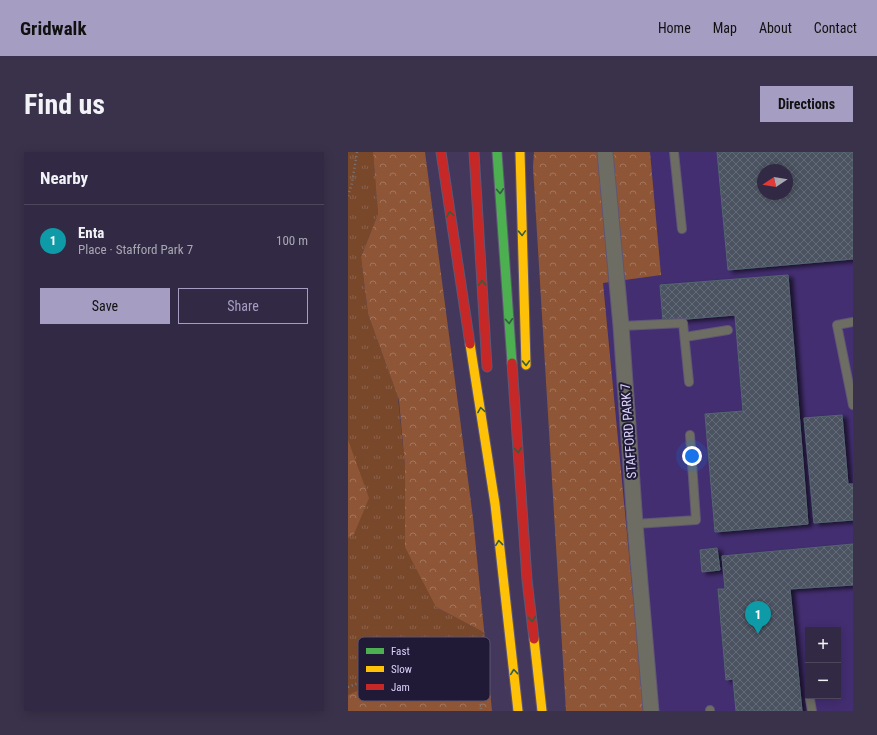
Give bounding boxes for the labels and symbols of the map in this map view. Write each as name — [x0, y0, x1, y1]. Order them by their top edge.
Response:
north arrow — [757, 164, 793, 200]
one-way arrow — [495, 188, 504, 194]
one-way arrow — [447, 211, 455, 217]
one-way arrow — [518, 230, 526, 236]
one-way arrow — [477, 280, 486, 286]
one-way arrow — [504, 318, 513, 324]
one-way arrow — [522, 360, 530, 366]
street label: STAFFORD PARK 7 — [618, 383, 639, 479]
one-way arrow — [477, 407, 486, 413]
your location — [682, 446, 702, 466]
one-way arrow — [514, 447, 523, 453]
one-way arrow — [495, 540, 504, 546]
pin: 1 — [745, 601, 771, 634]
one-way arrow — [527, 616, 536, 622]
legend — [358, 637, 490, 701]
text: Fast — [391, 645, 410, 658]
text: Slow — [391, 663, 412, 676]
one-way arrow — [509, 669, 518, 675]
text: Jam — [391, 681, 410, 694]

